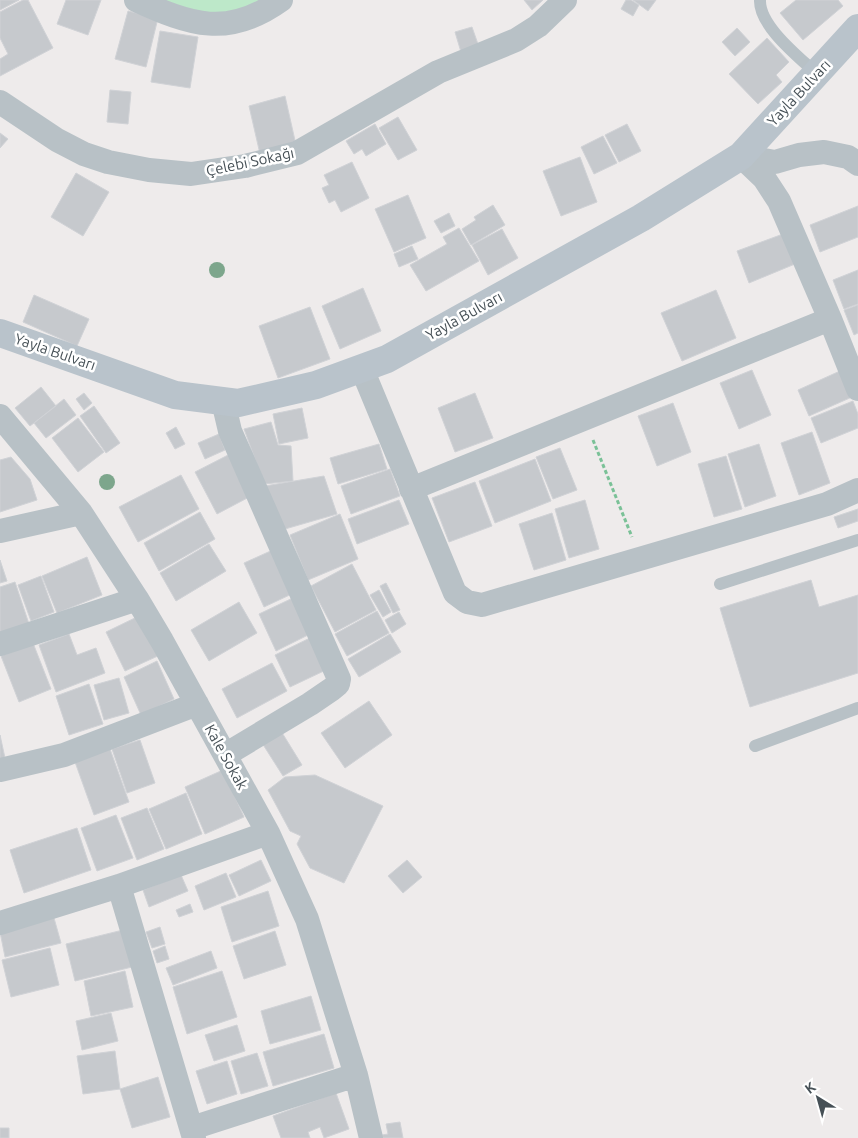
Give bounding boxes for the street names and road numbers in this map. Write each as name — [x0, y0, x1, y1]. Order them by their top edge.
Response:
street label: Yayla Bulvarı — [764, 56, 834, 129]
street label: Çelebi Sokağı — [204, 144, 296, 179]
street label: Yayla Bulvarı — [423, 288, 505, 343]
street label: Yayla Bulvarı — [12, 330, 98, 373]
street label: Kale Sokak — [202, 721, 252, 793]

